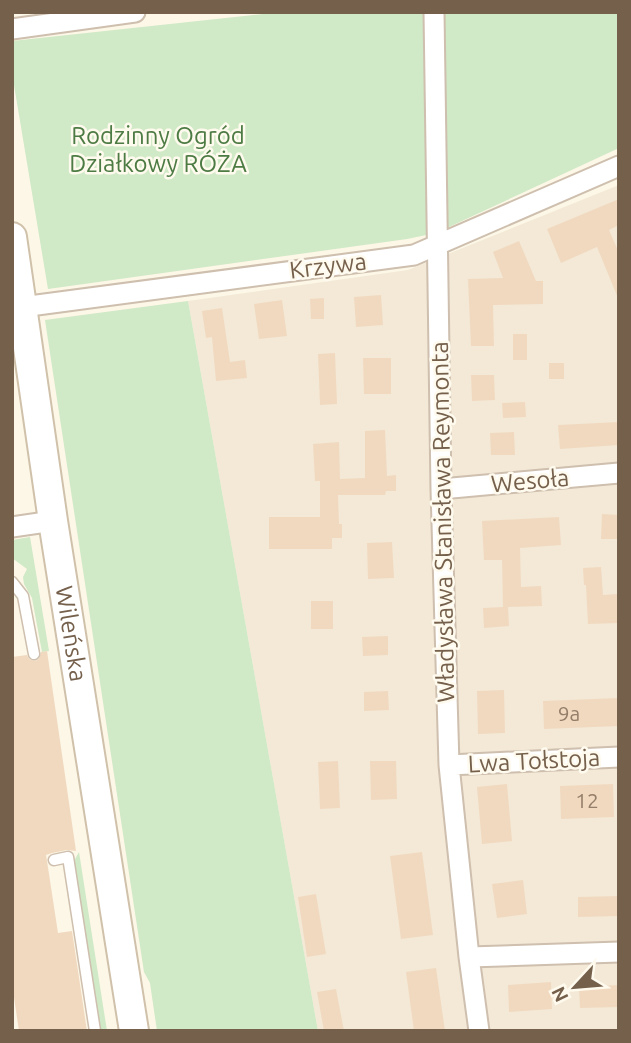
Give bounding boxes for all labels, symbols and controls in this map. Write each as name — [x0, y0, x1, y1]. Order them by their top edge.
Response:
park label: Rodzinny Ogród Działkowy RÓŻA — [69, 122, 247, 177]
street label: Krzywa — [288, 247, 368, 284]
street label: Władysława Stanisława Reymonta — [426, 341, 459, 703]
street label: Wesoła — [490, 464, 570, 497]
street label: Wileńska — [50, 584, 92, 683]
house number: 9a — [558, 701, 580, 725]
street label: Lwa Tołstoja — [467, 744, 601, 777]
house number: 12 — [575, 788, 599, 812]
north arrow — [540, 952, 610, 1022]
text: N — [547, 983, 573, 1006]

